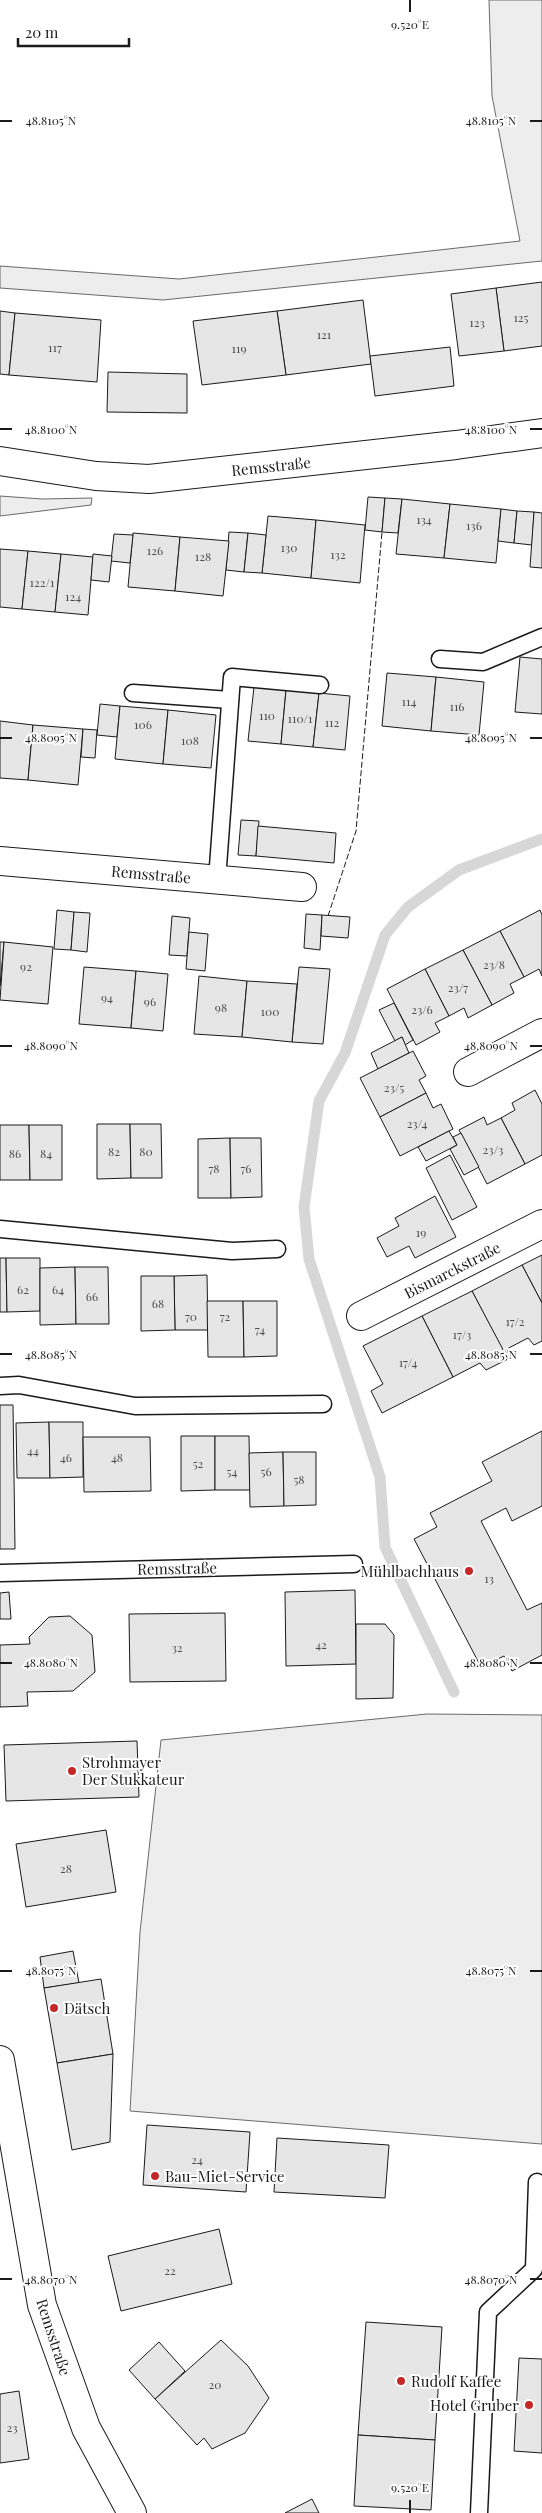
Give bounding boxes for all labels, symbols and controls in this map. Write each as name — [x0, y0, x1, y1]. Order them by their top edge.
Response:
scale bar — [18, 15, 129, 47]
text: 9.520°E — [391, 16, 429, 32]
text: 20 m — [25, 22, 59, 42]
text: 48.8105°N — [26, 112, 77, 128]
text: 48.8105°N — [466, 112, 517, 128]
house number: 125 — [513, 309, 529, 325]
house number: 123 — [469, 314, 485, 330]
house number: 121 — [317, 326, 332, 342]
house number: 117 — [48, 339, 62, 355]
house number: 119 — [232, 340, 247, 356]
text: 48.8100°N — [25, 421, 78, 437]
text: 48.8100°N — [465, 421, 518, 437]
street label: Remsstraße — [230, 452, 312, 480]
house number: 134 — [416, 511, 432, 527]
house number: 136 — [466, 517, 482, 533]
house number: 130 — [281, 539, 297, 555]
house number: 126 — [147, 542, 163, 558]
house number: 132 — [330, 546, 346, 562]
house number: 128 — [195, 548, 211, 564]
house number: 122/1 — [30, 574, 55, 590]
house number: 124 — [65, 588, 81, 604]
house number: 114 — [402, 693, 416, 709]
house number: 116 — [449, 698, 465, 714]
house number: 110 — [259, 707, 275, 723]
house number: 110/1 — [288, 710, 313, 726]
house number: 112 — [325, 714, 340, 730]
house number: 106 — [134, 716, 152, 732]
text: 48.8095°N — [25, 729, 78, 745]
text: 48.8095°N — [465, 729, 518, 745]
house number: 108 — [181, 732, 199, 748]
street label: Remsstraße — [110, 861, 192, 887]
house number: 23/8 — [483, 956, 505, 972]
house number: 92 — [20, 958, 32, 974]
house number: 23/7 — [448, 979, 468, 995]
house number: 94 — [101, 989, 113, 1005]
house number: 96 — [144, 993, 156, 1009]
house number: 98 — [215, 999, 227, 1015]
house number: 23/6 — [411, 1001, 433, 1017]
house number: 100 — [261, 1003, 279, 1019]
text: 48.8090°N — [24, 1037, 79, 1053]
text: 48.8090°N — [464, 1037, 519, 1053]
house number: 23/5 — [384, 1079, 404, 1095]
house number: 23/4 — [407, 1115, 427, 1131]
house number: 23/3 — [483, 1141, 503, 1157]
house number: 82 — [108, 1143, 120, 1159]
house number: 80 — [139, 1143, 153, 1159]
house number: 86 — [9, 1145, 21, 1161]
house number: 84 — [40, 1145, 52, 1161]
house number: 78 — [208, 1160, 220, 1176]
house number: 76 — [240, 1160, 252, 1176]
house number: 19 — [416, 1224, 426, 1240]
street label: Bismarckstraße — [400, 1237, 504, 1303]
house number: 62 — [17, 1281, 29, 1297]
house number: 64 — [52, 1281, 64, 1297]
house number: 66 — [86, 1288, 98, 1304]
house number: 68 — [152, 1295, 164, 1311]
house number: 70 — [185, 1308, 197, 1324]
house number: 72 — [220, 1308, 231, 1324]
house number: 17/2 — [505, 1313, 525, 1329]
house number: 74 — [255, 1321, 265, 1337]
house number: 17/3 — [453, 1326, 471, 1342]
text: 48.8085°N — [25, 1346, 78, 1362]
text: 48.8085°N — [465, 1346, 518, 1362]
house number: 17/4 — [399, 1354, 417, 1370]
house number: 44 — [27, 1442, 39, 1458]
house number: 46 — [60, 1449, 72, 1465]
house number: 48 — [111, 1449, 123, 1465]
house number: 52 — [193, 1455, 204, 1471]
house number: 54 — [227, 1463, 238, 1479]
house number: 56 — [260, 1463, 272, 1479]
house number: 58 — [293, 1471, 305, 1487]
street label: Remsstraße — [137, 1557, 217, 1579]
place label: Mühlbachhaus — [361, 1561, 459, 1581]
marker: Mühlbachhaus — [463, 1565, 475, 1577]
house number: 13 — [484, 1570, 494, 1586]
house number: 42 — [315, 1636, 327, 1652]
house number: 32 — [171, 1639, 183, 1655]
text: 48.8080°N — [24, 1654, 79, 1670]
text: 48.8080°N — [464, 1654, 519, 1670]
place label: Strohmayer Der Stukkateur — [82, 1752, 185, 1789]
marker: Strohmayer Der Stukkateur — [66, 1765, 78, 1777]
house number: 28 — [60, 1860, 72, 1876]
text: 48.8075°N — [26, 1962, 77, 1978]
text: 48.8075°N — [466, 1962, 517, 1978]
place label: Dätsch — [64, 1998, 111, 2018]
marker: Dätsch — [48, 2002, 60, 2014]
house number: 24 — [191, 2151, 203, 2167]
place label: Bau-Miet-Service — [165, 2166, 285, 2186]
marker: Bau-Miet-Service — [149, 2170, 161, 2182]
house number: 22 — [164, 2262, 176, 2278]
text: 48.8070°N — [25, 2271, 78, 2287]
text: 48.8070°N — [465, 2271, 518, 2287]
street label: Remsstraße — [32, 2296, 76, 2378]
place label: Rudolf Kaffee — [411, 2371, 501, 2391]
marker: Rudolf Kaffee — [395, 2375, 407, 2387]
house number: 20 — [209, 2376, 221, 2392]
place label: Hotel Gruber — [430, 2395, 519, 2415]
marker: Hotel Gruber — [523, 2399, 535, 2411]
house number: 23 — [6, 2419, 18, 2435]
text: 9.520°E — [391, 2479, 429, 2495]

